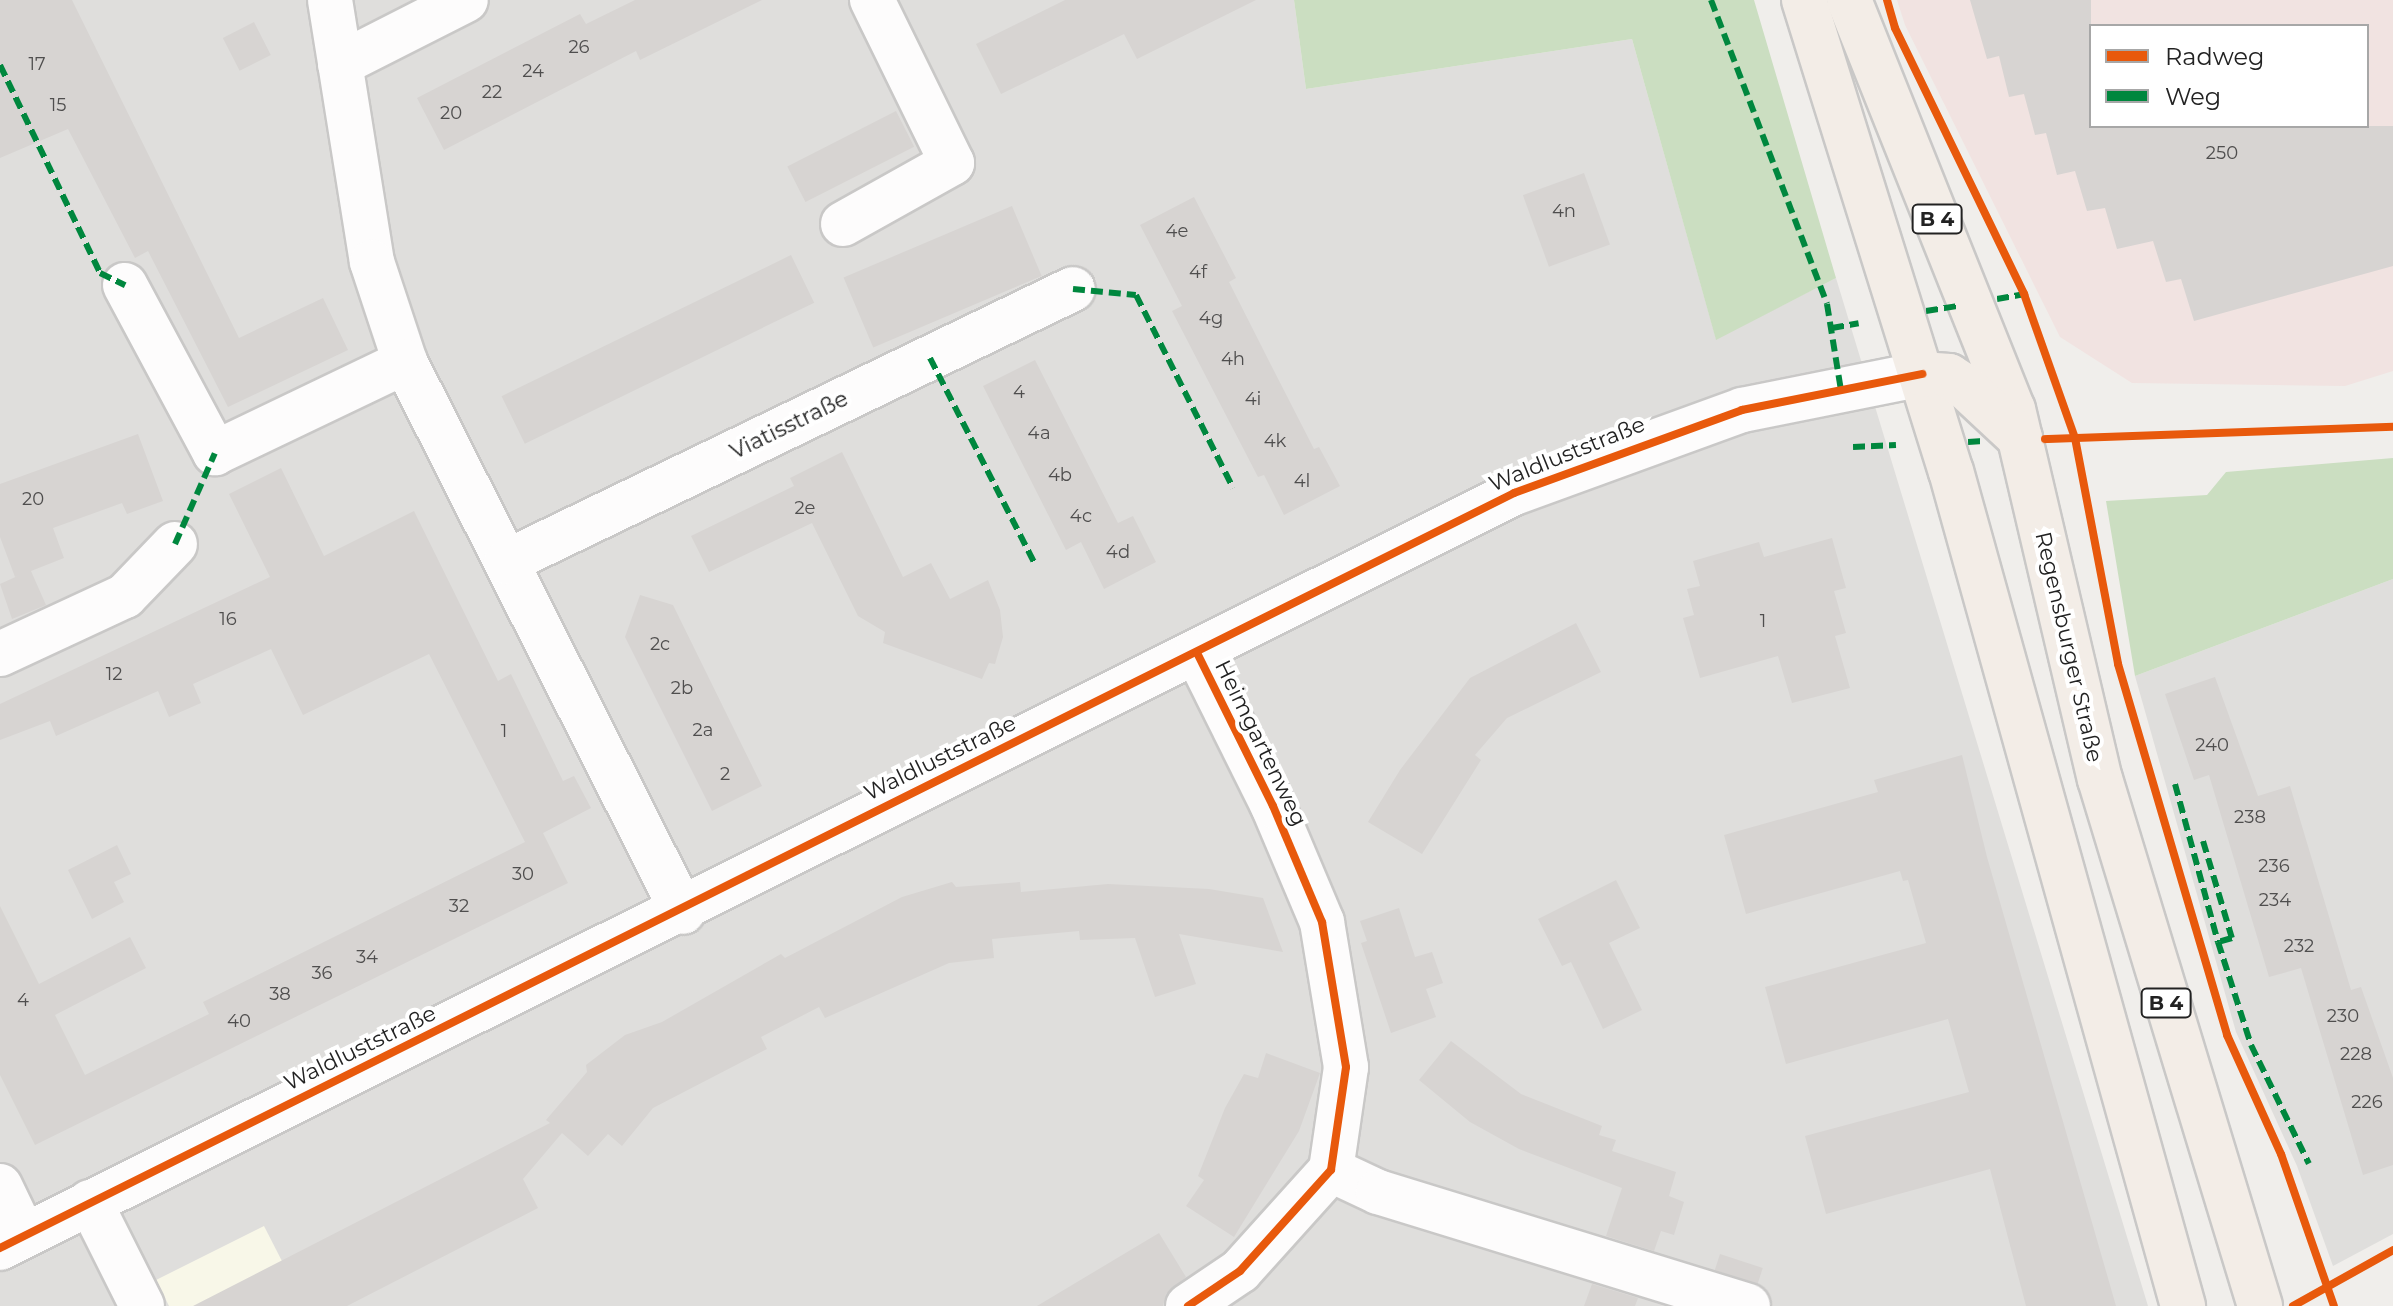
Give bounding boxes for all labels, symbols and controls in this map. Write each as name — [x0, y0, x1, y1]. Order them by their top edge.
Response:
legend — [2089, 24, 2369, 128]
house number: 26 — [568, 36, 590, 58]
text: Radweg — [2165, 42, 2264, 71]
house number: 17 — [28, 53, 46, 75]
house number: 24 — [522, 60, 544, 82]
house number: 22 — [482, 81, 502, 103]
text: Weg — [2165, 82, 2221, 111]
house number: 15 — [50, 94, 66, 116]
house number: 20 — [440, 102, 462, 124]
house number: 250 — [2206, 142, 2238, 164]
house number: 4n — [1552, 200, 1576, 222]
road number: B 4 — [1911, 203, 1963, 235]
house number: 4e — [1166, 220, 1188, 242]
house number: 4f — [1189, 261, 1207, 283]
house number: 4g — [1199, 307, 1223, 329]
house number: 4h — [1221, 348, 1245, 370]
house number: 4 — [1013, 381, 1025, 403]
street label: Viatisstraße — [726, 385, 852, 465]
house number: 4i — [1245, 388, 1261, 410]
street label: Waldluststraße — [1485, 411, 1649, 497]
house number: 4a — [1027, 422, 1051, 444]
house number: 4k — [1264, 430, 1286, 452]
house number: 4b — [1048, 464, 1072, 486]
house number: 4l — [1294, 470, 1310, 492]
house number: 20 — [22, 488, 44, 510]
house number: 2e — [795, 497, 815, 519]
house number: 4c — [1070, 505, 1092, 527]
street label: Regensburger Straße — [2030, 529, 2108, 765]
house number: 4d — [1106, 541, 1130, 563]
house number: 16 — [219, 608, 237, 630]
house number: 1 — [1760, 610, 1766, 632]
house number: 2c — [650, 633, 670, 655]
street label: Heimgartenweg — [1209, 656, 1313, 830]
house number: 12 — [106, 663, 122, 685]
house number: 2b — [671, 677, 693, 699]
street label: Waldluststraße — [860, 710, 1020, 806]
house number: 2a — [693, 719, 713, 741]
house number: 1 — [501, 720, 507, 742]
house number: 240 — [2195, 734, 2229, 756]
house number: 2 — [720, 763, 730, 785]
house number: 238 — [2234, 806, 2266, 828]
house number: 236 — [2258, 855, 2290, 877]
house number: 30 — [512, 863, 534, 885]
house number: 234 — [2259, 889, 2291, 911]
house number: 32 — [449, 895, 469, 917]
house number: 232 — [2284, 935, 2314, 957]
house number: 34 — [356, 946, 378, 968]
house number: 36 — [311, 962, 333, 984]
house number: 38 — [269, 983, 291, 1005]
road number: B 4 — [2140, 987, 2192, 1019]
house number: 4 — [17, 989, 29, 1011]
street label: Waldluststraße — [280, 1000, 440, 1096]
house number: 230 — [2327, 1005, 2359, 1027]
house number: 40 — [227, 1010, 251, 1032]
house number: 228 — [2340, 1043, 2372, 1065]
house number: 226 — [2351, 1091, 2383, 1113]

